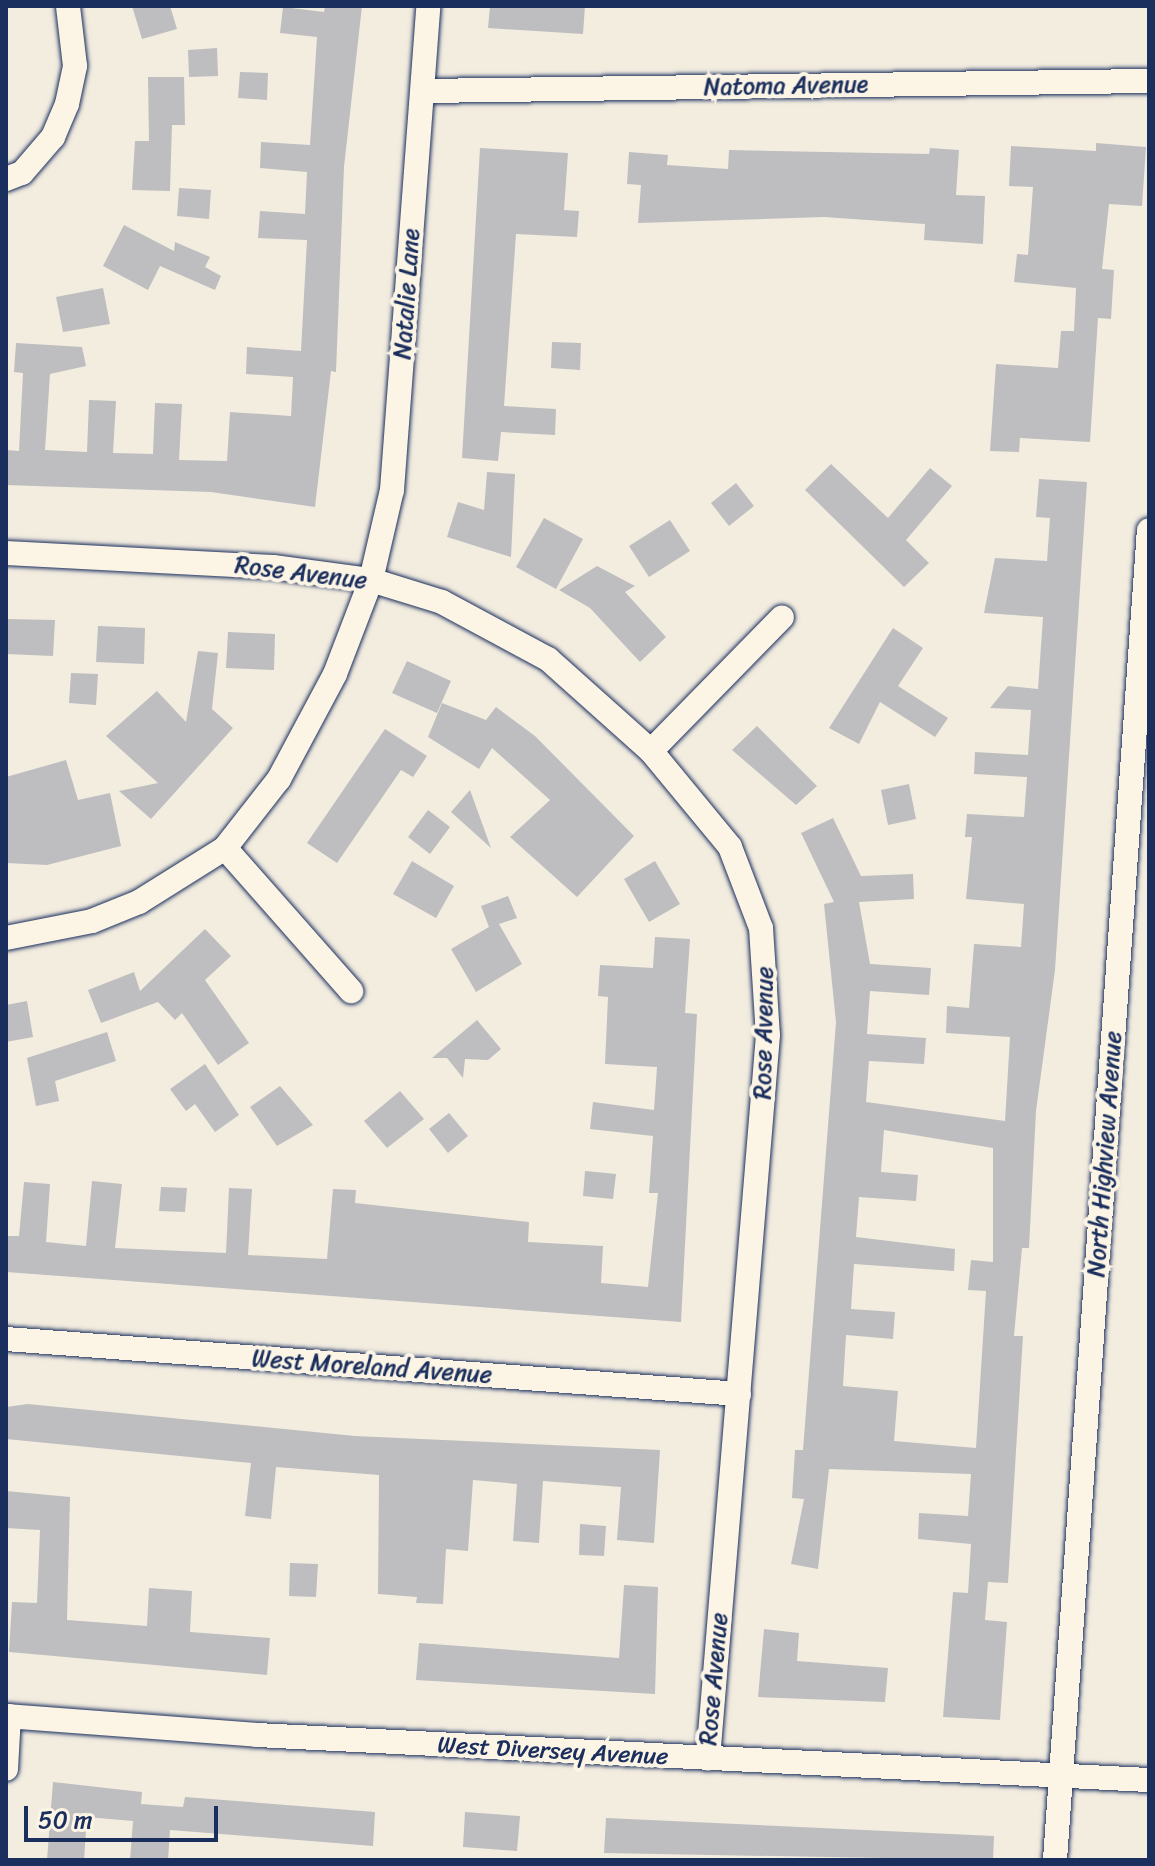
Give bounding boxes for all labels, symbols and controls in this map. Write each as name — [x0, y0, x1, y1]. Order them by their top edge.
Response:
street label: Natoma Avenue — [703, 70, 869, 102]
street label: Natalie Lane — [388, 227, 426, 361]
street label: Rose Avenue — [233, 551, 369, 595]
street label: Rose Avenue — [748, 966, 780, 1100]
street label: North Highview Avenue — [1082, 1031, 1128, 1277]
street label: West Moreland Avenue — [251, 1344, 493, 1390]
street label: Rose Avenue — [694, 1612, 734, 1746]
street label: West Diversey Avenue — [438, 1731, 668, 1771]
scale bar — [28, 1790, 222, 1840]
text: 50 m — [38, 1799, 93, 1841]

